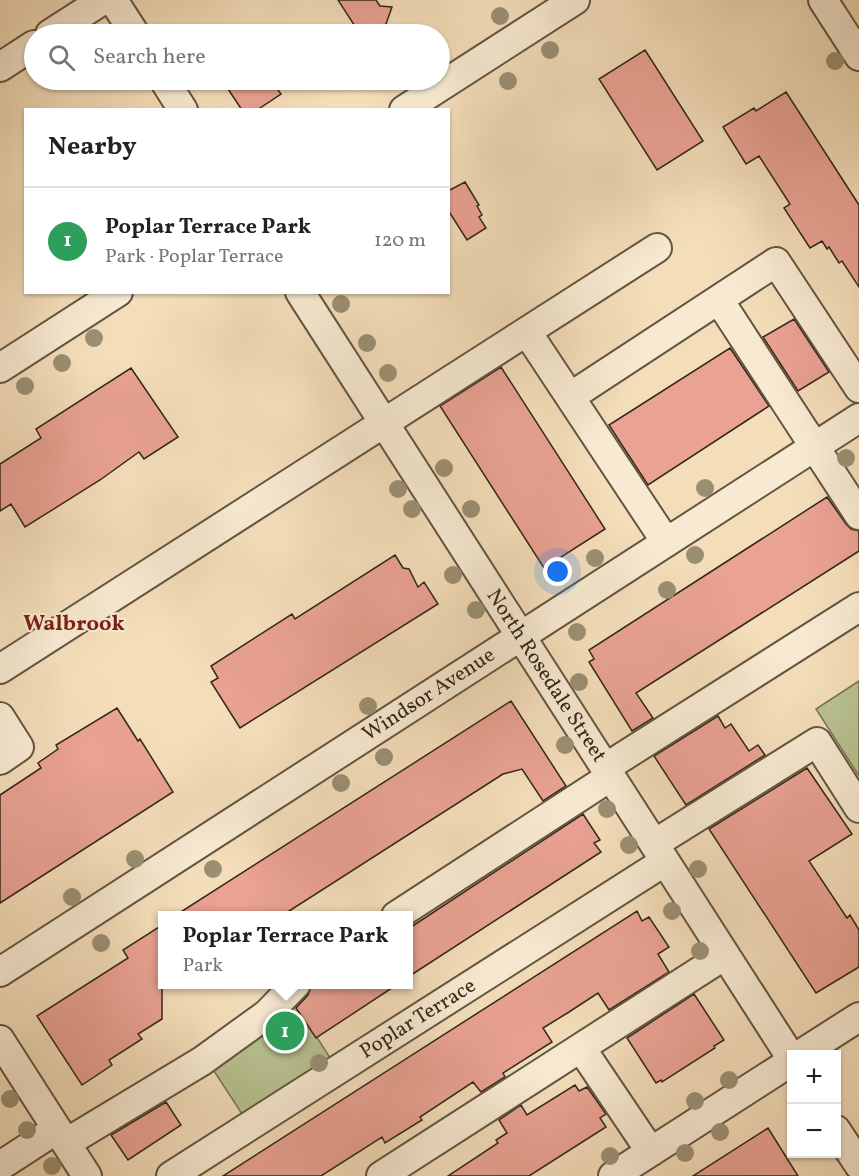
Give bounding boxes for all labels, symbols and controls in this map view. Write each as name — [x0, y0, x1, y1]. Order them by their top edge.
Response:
search box — [24, 24, 450, 90]
icon: search — [45, 41, 78, 74]
text: Search here — [93, 42, 206, 73]
text: Nearby — [48, 129, 137, 165]
text: Poplar Terrace Park — [105, 212, 311, 243]
text: 1 — [63, 227, 72, 255]
text: 120 m — [374, 227, 426, 255]
text: Park · Poplar Terrace — [105, 243, 284, 271]
your location — [543, 557, 572, 586]
street label: North Rosedale Street — [479, 584, 613, 768]
district label: Walbrook — [23, 609, 125, 640]
street label: Windsor Avenue — [357, 641, 501, 749]
popup — [158, 911, 413, 989]
text: Poplar Terrace Park — [182, 921, 389, 952]
text: Park — [182, 952, 223, 980]
street label: Poplar Terrace — [354, 972, 482, 1066]
pin: 1 — [266, 1008, 304, 1054]
map controls — [787, 1050, 841, 1158]
button: + — [787, 1050, 841, 1104]
button: − — [787, 1104, 841, 1158]

